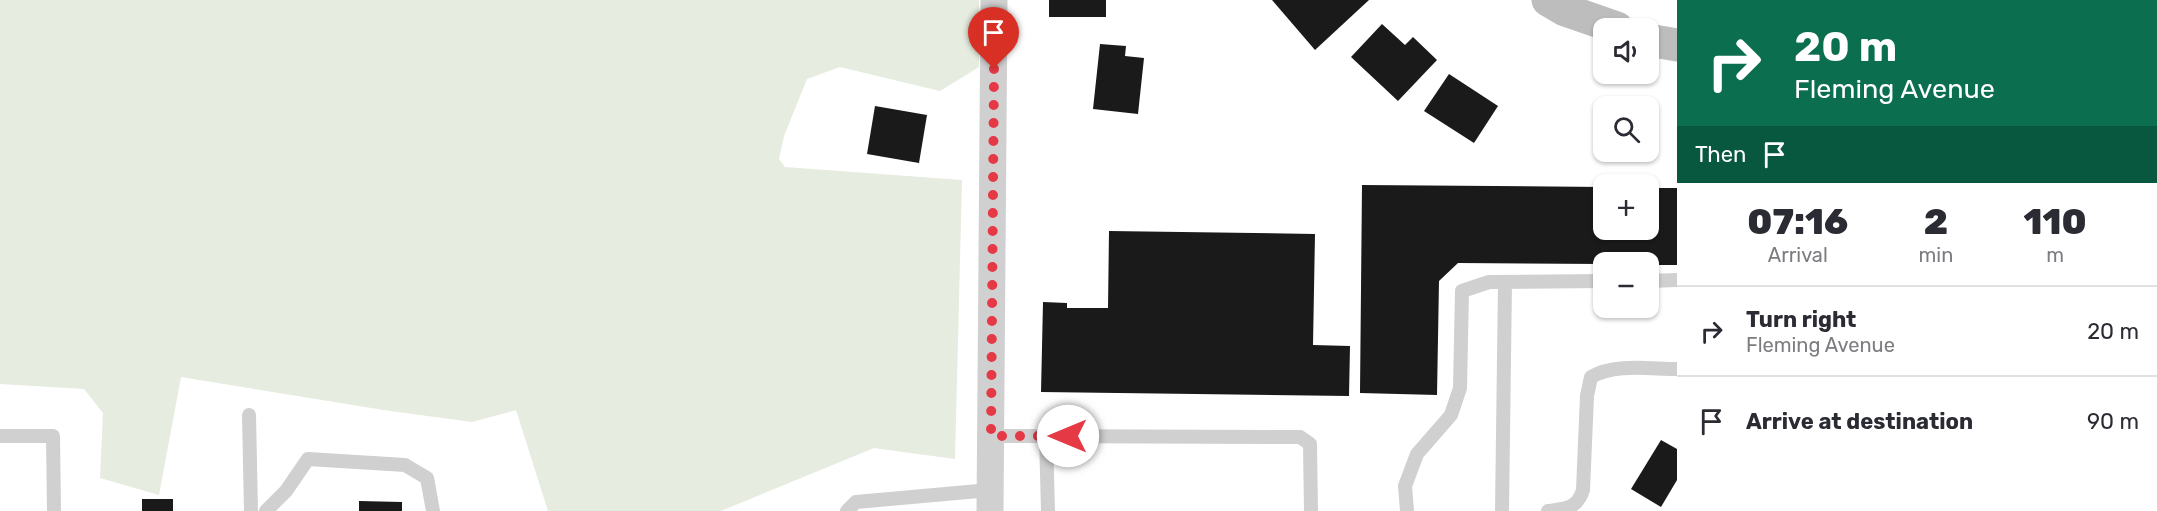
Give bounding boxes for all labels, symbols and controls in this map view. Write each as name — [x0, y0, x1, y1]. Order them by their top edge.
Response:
pin — [968, 7, 1019, 69]
icon: arrive — [977, 16, 1010, 49]
map controls — [1593, 18, 1659, 318]
button: sound — [1593, 18, 1659, 84]
text: 20 m — [1794, 22, 1897, 72]
icon: right — [1695, 24, 1773, 102]
text: Fleming Avenue — [1794, 73, 1995, 105]
button: search — [1593, 96, 1659, 162]
icon: arrive — [1758, 138, 1791, 171]
text: Then — [1695, 141, 1746, 168]
button: + — [1593, 174, 1659, 240]
text: 07:16 — [1747, 200, 1848, 243]
text: 2 — [1924, 200, 1948, 243]
text: 110 — [2024, 200, 2087, 243]
text: Arrival — [1768, 243, 1828, 267]
text: min — [1919, 243, 1953, 267]
text: m — [2046, 243, 2064, 267]
button: − — [1593, 252, 1659, 318]
text: Turn right — [1746, 306, 1856, 333]
icon: right — [1695, 315, 1728, 348]
text: 20 m — [2087, 318, 2139, 345]
text: Fleming Avenue — [1746, 333, 1895, 357]
position arrow — [1036, 404, 1100, 468]
icon: arrive — [1695, 405, 1728, 438]
text: Arrive at destination — [1746, 408, 1973, 435]
text: 90 m — [2087, 408, 2139, 435]

